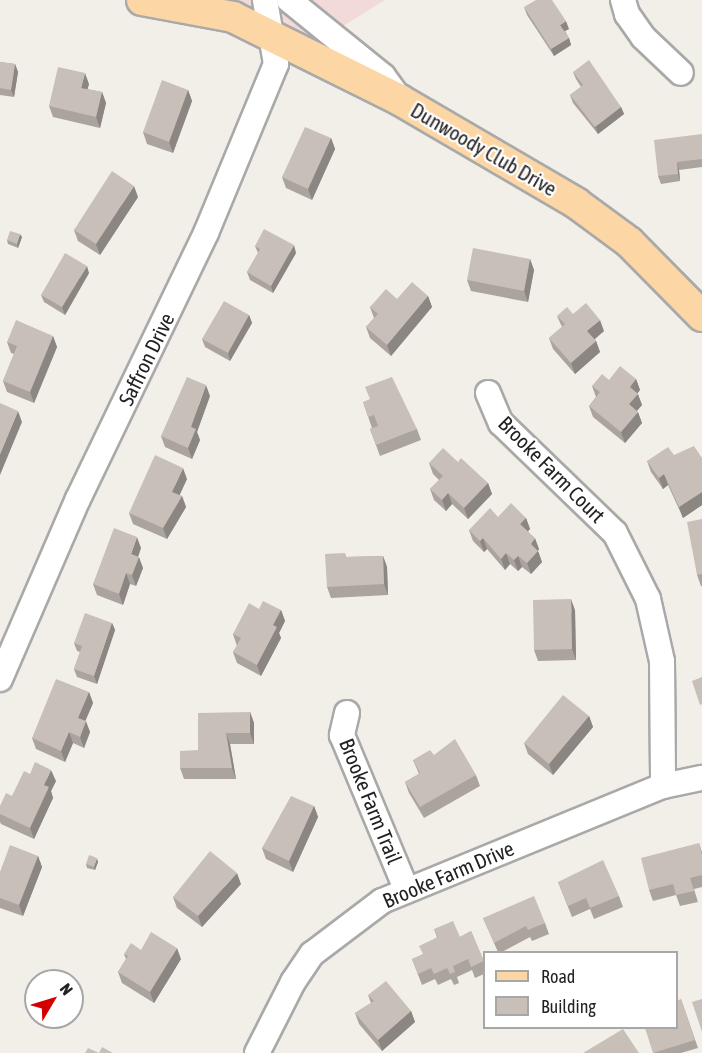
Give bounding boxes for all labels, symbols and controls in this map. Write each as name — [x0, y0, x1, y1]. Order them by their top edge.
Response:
street label: Dunwoody Club Drive — [407, 97, 561, 201]
street label: Saffron Drive — [113, 309, 179, 409]
street label: Brooke Farm Court — [493, 410, 611, 528]
street label: Brooke Farm Trail — [334, 735, 408, 867]
street label: Brooke Farm Drive — [379, 835, 517, 913]
legend — [483, 951, 678, 1029]
text: Road — [541, 966, 575, 987]
north arrow — [24, 969, 84, 1029]
text: N — [57, 980, 77, 998]
text: Building — [541, 996, 596, 1017]

